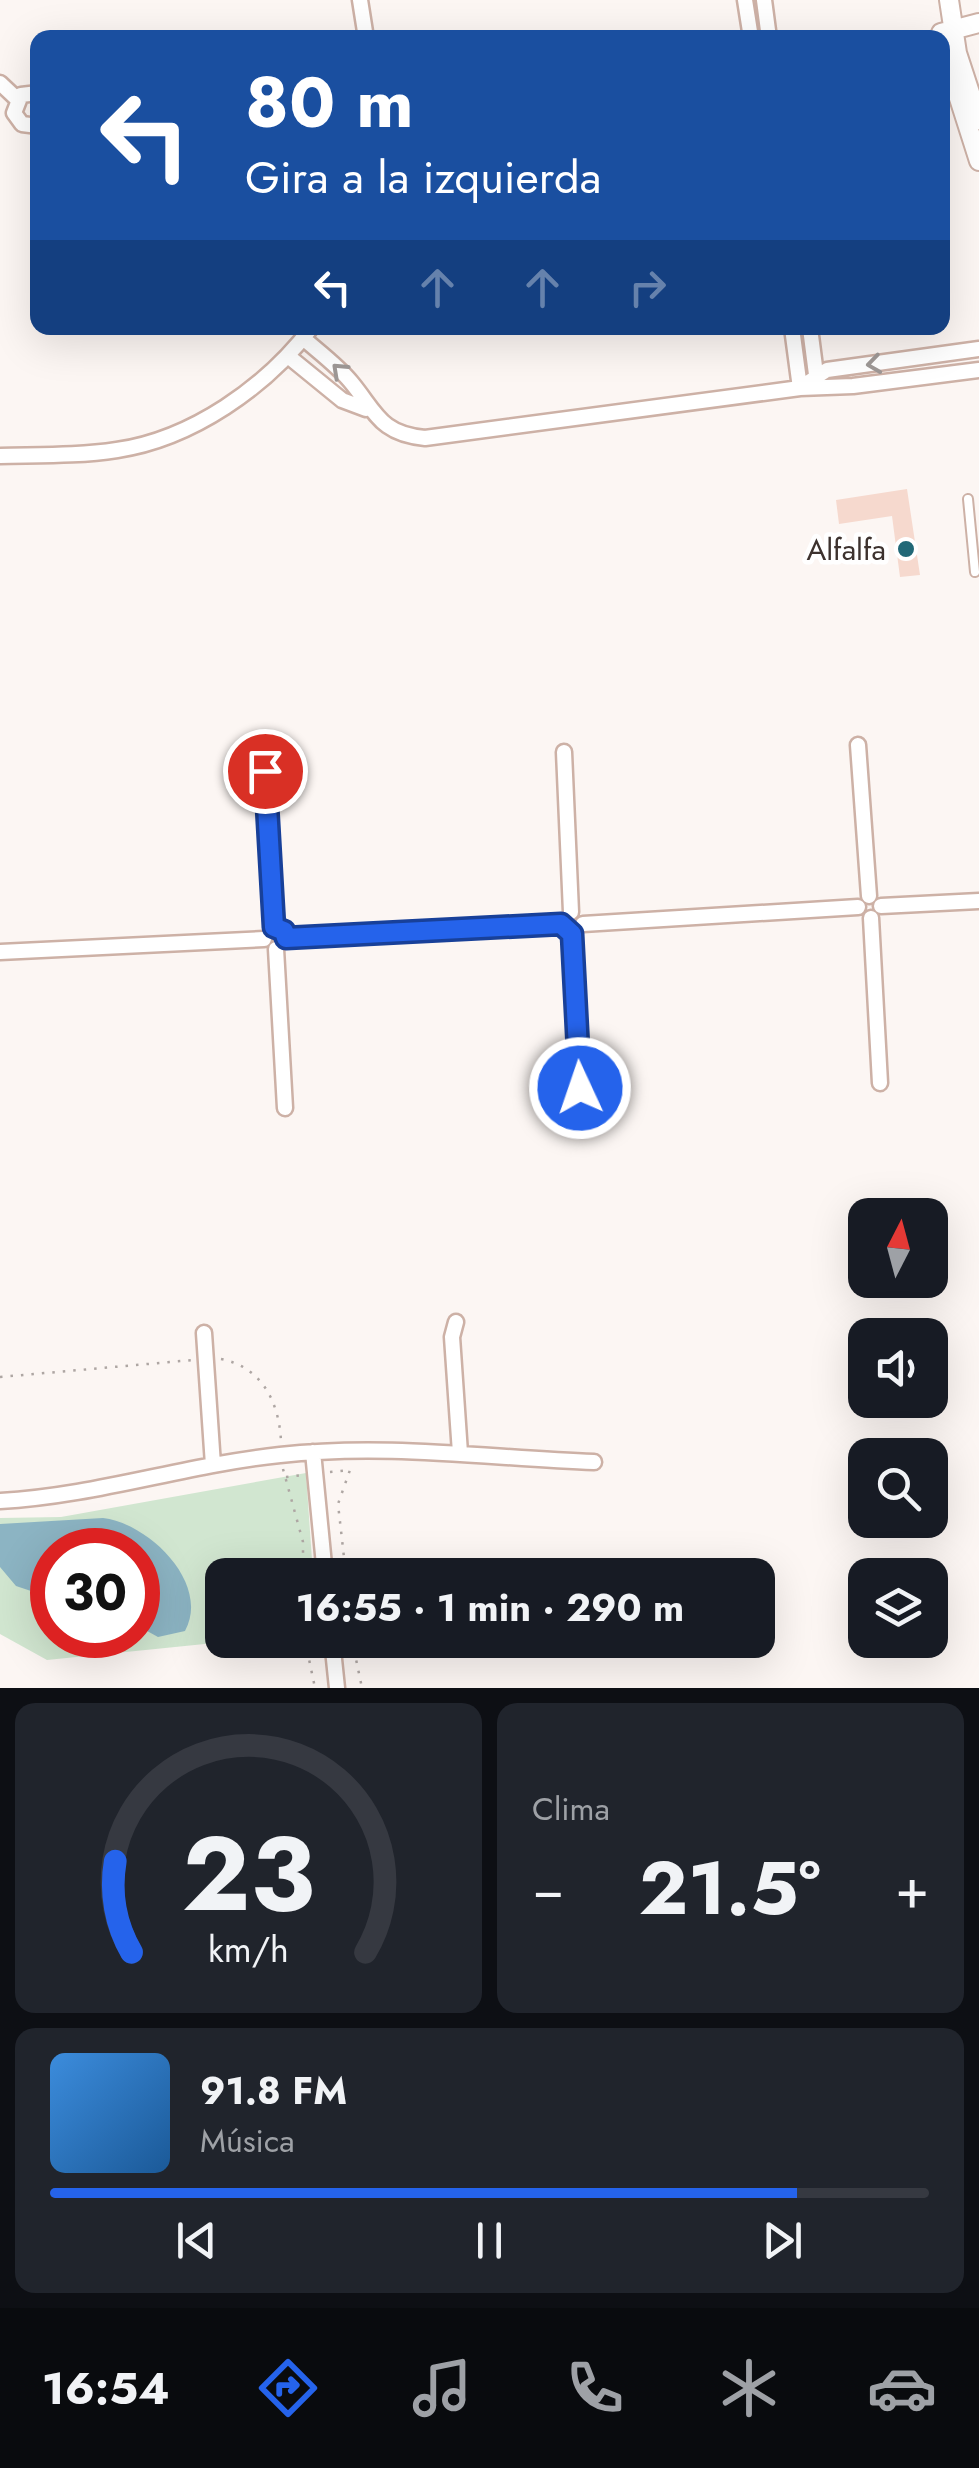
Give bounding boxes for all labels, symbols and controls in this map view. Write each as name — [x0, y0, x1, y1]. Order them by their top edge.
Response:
text: 80 m — [245, 52, 414, 153]
icon: left — [80, 70, 210, 200]
text: Gira a la izquierda — [245, 145, 601, 210]
icon: left — [305, 260, 360, 315]
icon: ahead — [410, 260, 465, 315]
icon: ahead — [515, 260, 570, 315]
icon: right — [620, 260, 675, 315]
one-way arrow — [866, 353, 882, 374]
one-way arrow — [332, 364, 350, 382]
place label: Alfalfa — [806, 528, 886, 571]
marker: Alfalfa — [895, 538, 917, 560]
pin — [223, 729, 308, 814]
icon: arrive — [238, 744, 293, 799]
position arrow — [528, 1036, 632, 1140]
north arrow — [848, 1198, 948, 1298]
map controls — [848, 1198, 948, 1658]
button: sound — [848, 1318, 948, 1418]
button: search — [848, 1438, 948, 1538]
speed limit sign: 30 — [30, 1528, 160, 1658]
button: layers — [848, 1558, 948, 1658]
text: 16:55 · 1 min · 290 m — [296, 1580, 684, 1635]
text: Clima — [532, 1786, 610, 1832]
text: 23 — [182, 1799, 315, 1949]
text: 21.5° — [639, 1834, 821, 1942]
text: − — [532, 1849, 564, 1929]
text: + — [895, 1849, 929, 1929]
text: km/h — [208, 1924, 289, 1975]
text: 91.8 FM — [200, 2063, 347, 2118]
text: Música — [200, 2118, 295, 2164]
icon: previous — [169, 2213, 224, 2268]
icon: pause — [462, 2213, 517, 2268]
icon: next — [755, 2213, 810, 2268]
icon: directions — [253, 2353, 323, 2423]
icon: music — [407, 2353, 477, 2423]
icon: phone — [560, 2353, 630, 2423]
icon: climate — [714, 2353, 784, 2423]
icon: car — [867, 2353, 937, 2423]
text: 16:54 — [42, 2356, 170, 2421]

